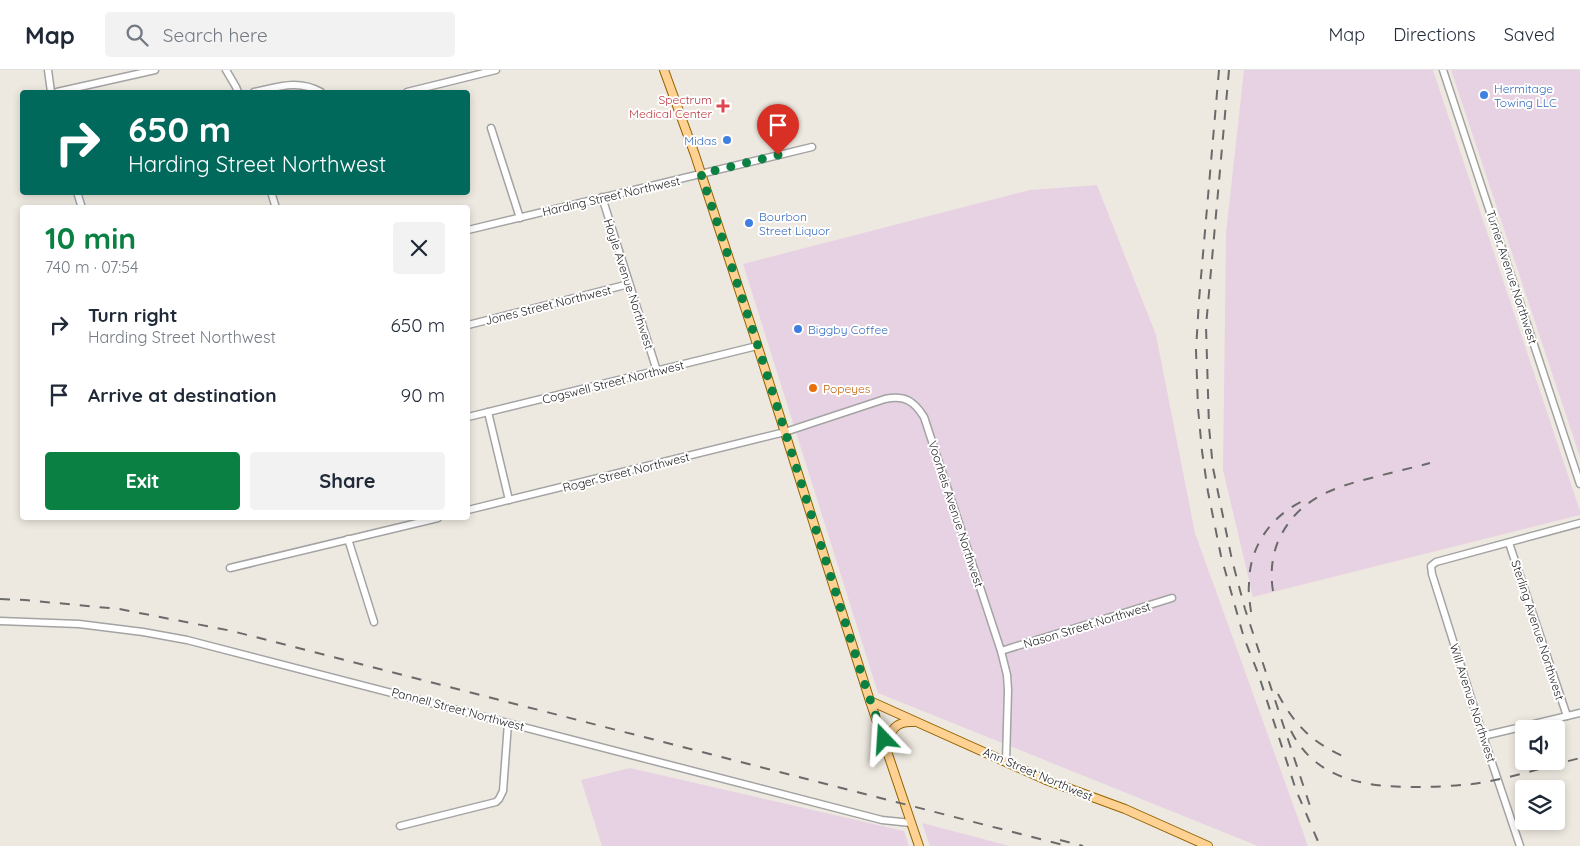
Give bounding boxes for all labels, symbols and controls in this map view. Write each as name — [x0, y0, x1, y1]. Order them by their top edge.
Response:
search box — [105, 12, 455, 57]
text: Map — [25, 20, 75, 50]
icon: search — [123, 21, 151, 49]
text: Search here — [163, 23, 268, 47]
text: Map — [1328, 23, 1365, 46]
text: Directions — [1393, 23, 1476, 46]
text: Saved — [1504, 23, 1555, 46]
place label: Hermitage Towing LLC — [1494, 81, 1557, 110]
marker: Hermitage Towing LLC — [1478, 89, 1490, 101]
place label: Spectrum Medical Center — [629, 92, 712, 121]
marker: Spectrum Medical Center — [716, 99, 730, 113]
pin — [757, 104, 799, 155]
text: 650 m — [128, 107, 231, 151]
icon: right — [45, 110, 110, 175]
icon: arrive — [764, 111, 792, 139]
place label: Midas — [684, 133, 717, 148]
marker: Midas — [721, 134, 733, 146]
text: Harding Street Northwest — [128, 150, 386, 178]
street label: Harding Street Northwest — [541, 173, 681, 219]
street label: Turner Avenue Northwest — [1483, 208, 1541, 346]
place label: Bourbon Street Liquor — [759, 209, 830, 238]
street label: Hoyle Avenue Northwest — [601, 217, 657, 351]
marker: Bourbon Street Liquor — [743, 217, 755, 229]
text: 10 min — [45, 219, 136, 257]
button: close — [393, 222, 445, 274]
text: 740 m · 07:54 — [45, 257, 138, 277]
street label: Jones Street Northwest — [483, 282, 613, 328]
text: Turn right — [88, 303, 177, 327]
icon: right — [45, 311, 73, 339]
text: 650 m — [391, 313, 445, 337]
place label: Biggby Coffee — [808, 322, 888, 337]
marker: Biggby Coffee — [792, 323, 804, 335]
text: Harding Street Northwest — [88, 327, 276, 347]
street label: Cogswell Street Northwest — [540, 357, 686, 407]
icon: arrive — [45, 381, 73, 409]
place label: Popeyes — [823, 381, 871, 396]
marker: Popeyes — [807, 382, 819, 394]
text: Arrive at destination — [88, 383, 277, 407]
text: 90 m — [401, 383, 445, 407]
street label: Voorheis Avenue Northwest — [925, 439, 987, 589]
street label: Roger Street Northwest — [561, 449, 691, 495]
button: Exit — [45, 452, 240, 510]
button: Share — [250, 452, 445, 510]
street label: Sterling Avenue Northwest — [1508, 558, 1568, 702]
street label: Nason Street Northwest — [1022, 599, 1152, 651]
street label: Will Avenue Northwest — [1447, 642, 1499, 764]
street label: Pannell Street Northwest — [390, 684, 526, 734]
position arrow — [857, 712, 909, 764]
map controls — [1515, 720, 1565, 830]
button: sound — [1515, 720, 1565, 770]
street label: Ann Street Northwest — [981, 744, 1095, 804]
button: layers — [1515, 780, 1565, 830]

